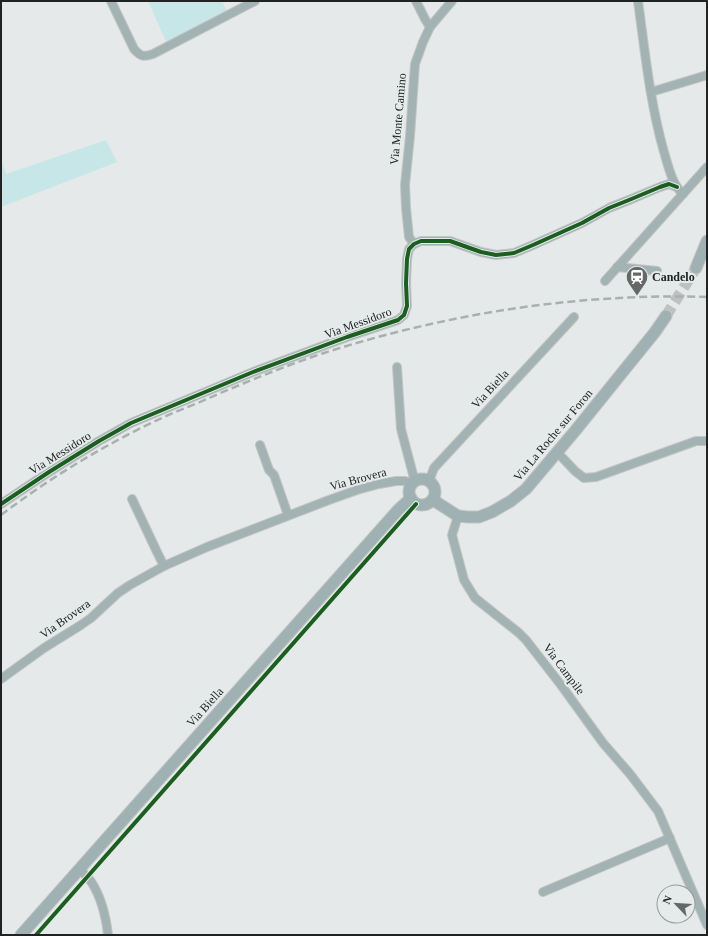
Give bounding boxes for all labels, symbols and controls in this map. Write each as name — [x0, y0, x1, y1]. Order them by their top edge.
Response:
street label: Via Monte Camino — [387, 73, 409, 165]
station icon: Candelo — [624, 264, 650, 297]
place label: Candelo — [652, 270, 695, 284]
street label: Via Messidoro — [323, 304, 393, 342]
street label: Via Biella — [468, 366, 512, 411]
street label: Via La Roche sur Foron — [511, 386, 595, 484]
street label: Via Messidoro — [26, 428, 94, 478]
street label: Via Brovera — [328, 465, 389, 493]
street label: Via Brovera — [37, 596, 93, 641]
street label: Via Campile — [540, 641, 588, 697]
street label: Via Biella — [184, 684, 227, 730]
north arrow — [656, 884, 696, 924]
text: N — [660, 894, 674, 906]

